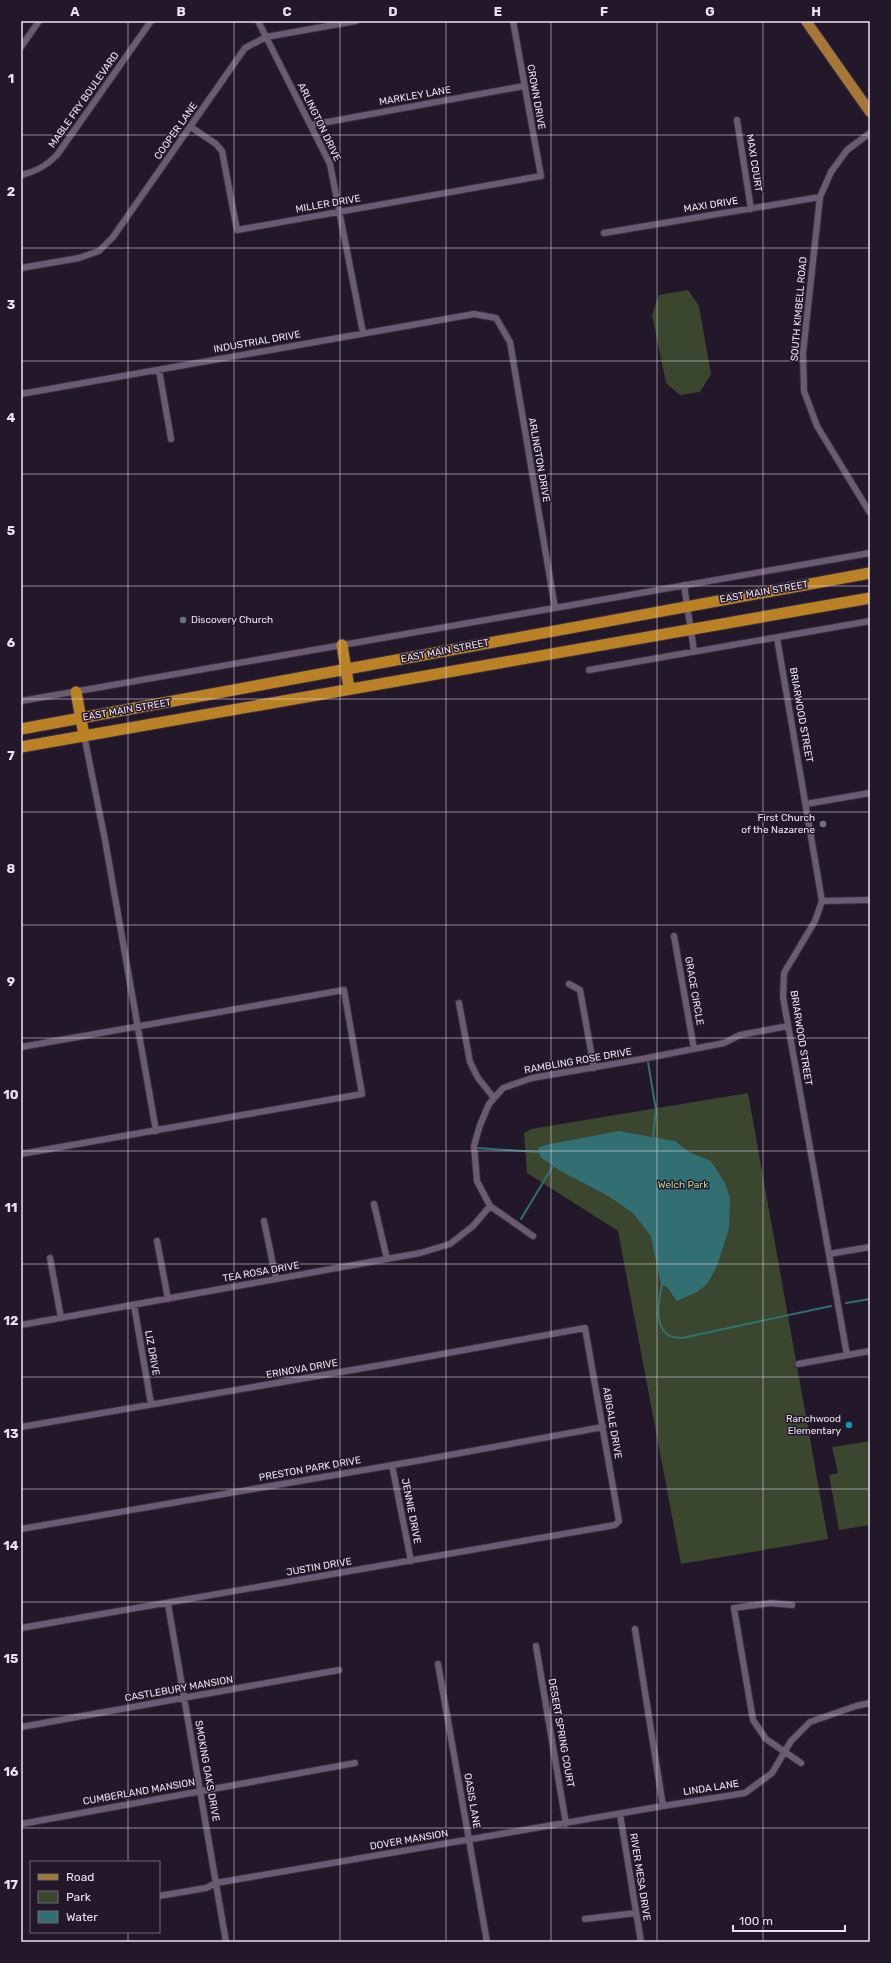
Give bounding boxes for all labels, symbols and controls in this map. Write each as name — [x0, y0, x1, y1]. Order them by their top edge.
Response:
text: A — [70, 4, 80, 19]
text: B — [176, 4, 186, 19]
text: C — [282, 4, 292, 19]
text: D — [388, 4, 398, 19]
text: E — [494, 4, 502, 19]
text: F — [600, 4, 608, 19]
text: G — [705, 4, 715, 19]
text: H — [811, 4, 821, 19]
street label: MABLE FRY BOULEVARD — [46, 50, 122, 150]
street label: CROWN DRIVE — [524, 63, 548, 131]
text: 1 — [8, 71, 14, 86]
street label: ARLINGTON DRIVE — [295, 81, 343, 163]
street label: MARKLEY LANE — [378, 84, 452, 108]
street label: COOPER LANE — [152, 100, 200, 162]
street label: MAXI COURT — [743, 133, 765, 193]
text: 2 — [7, 184, 15, 199]
street label: MILLER DRIVE — [295, 192, 361, 216]
street label: MAXI DRIVE — [683, 195, 739, 215]
street label: SOUTH KIMBELL ROAD — [788, 256, 810, 362]
text: 3 — [7, 297, 16, 312]
street label: INDUSTRIAL DRIVE — [213, 328, 301, 356]
text: 4 — [7, 410, 16, 425]
street label: ARLINGTON DRIVE — [526, 417, 552, 503]
text: 5 — [7, 523, 15, 538]
street label: EAST MAIN STREET — [719, 578, 810, 606]
place label: Discovery Church — [191, 614, 273, 626]
marker: Discovery Church — [178, 615, 188, 625]
text: 6 — [7, 635, 16, 650]
street label: EAST MAIN STREET — [400, 636, 490, 665]
street label: BRIARWOOD STREET — [787, 667, 815, 764]
street label: EAST MAIN STREET — [82, 696, 173, 724]
text: 7 — [7, 748, 15, 763]
place label: First Church of the Nazarene — [741, 812, 815, 836]
marker: First Church of the Nazarene — [818, 819, 828, 829]
text: 8 — [7, 861, 16, 876]
street label: GRACE CIRCLE — [682, 956, 706, 1026]
text: 9 — [7, 974, 15, 989]
street label: BRIARWOOD STREET — [788, 989, 814, 1087]
street label: RAMBLING ROSE DRIVE — [523, 1046, 633, 1076]
text: 10 — [3, 1087, 19, 1102]
park label: Welch Park — [658, 1179, 709, 1191]
text: 11 — [5, 1200, 17, 1215]
street label: TEA ROSA DRIVE — [222, 1259, 300, 1285]
text: 12 — [4, 1313, 18, 1328]
street label: LIZ DRIVE — [142, 1330, 162, 1376]
street label: ERINOVA DRIVE — [265, 1357, 339, 1381]
street label: ABIGALE DRIVE — [600, 1386, 624, 1460]
place label: Ranchwood Elementary — [786, 1413, 841, 1437]
marker: Ranchwood Elementary — [844, 1420, 854, 1430]
text: 13 — [3, 1426, 19, 1441]
street label: PRESTON PARK DRIVE — [258, 1454, 362, 1484]
street label: JENNIE DRIVE — [399, 1477, 423, 1545]
text: 14 — [3, 1538, 19, 1553]
street label: JUSTIN DRIVE — [285, 1555, 353, 1579]
text: 15 — [4, 1651, 18, 1666]
street label: CASTLEBURY MANSION — [124, 1674, 234, 1704]
street label: DESERT SPRING COURT — [545, 1678, 577, 1789]
street label: SMOKING OAKS DRIVE — [192, 1719, 222, 1823]
text: 16 — [4, 1764, 19, 1779]
street label: OASIS LANE — [461, 1772, 483, 1830]
street label: CUMBERLAND MANSION — [82, 1776, 196, 1808]
street label: LINDA LANE — [682, 1778, 740, 1798]
street label: DOVER MANSION — [369, 1827, 449, 1853]
street label: RIVER MESA DRIVE — [627, 1832, 653, 1922]
legend — [30, 1861, 160, 1933]
text: Road — [66, 1870, 94, 1884]
text: 17 — [4, 1877, 19, 1892]
text: Park — [66, 1890, 92, 1904]
scale bar — [733, 1907, 845, 1933]
text: Water — [66, 1910, 98, 1924]
text: 100 m — [739, 1914, 773, 1928]

